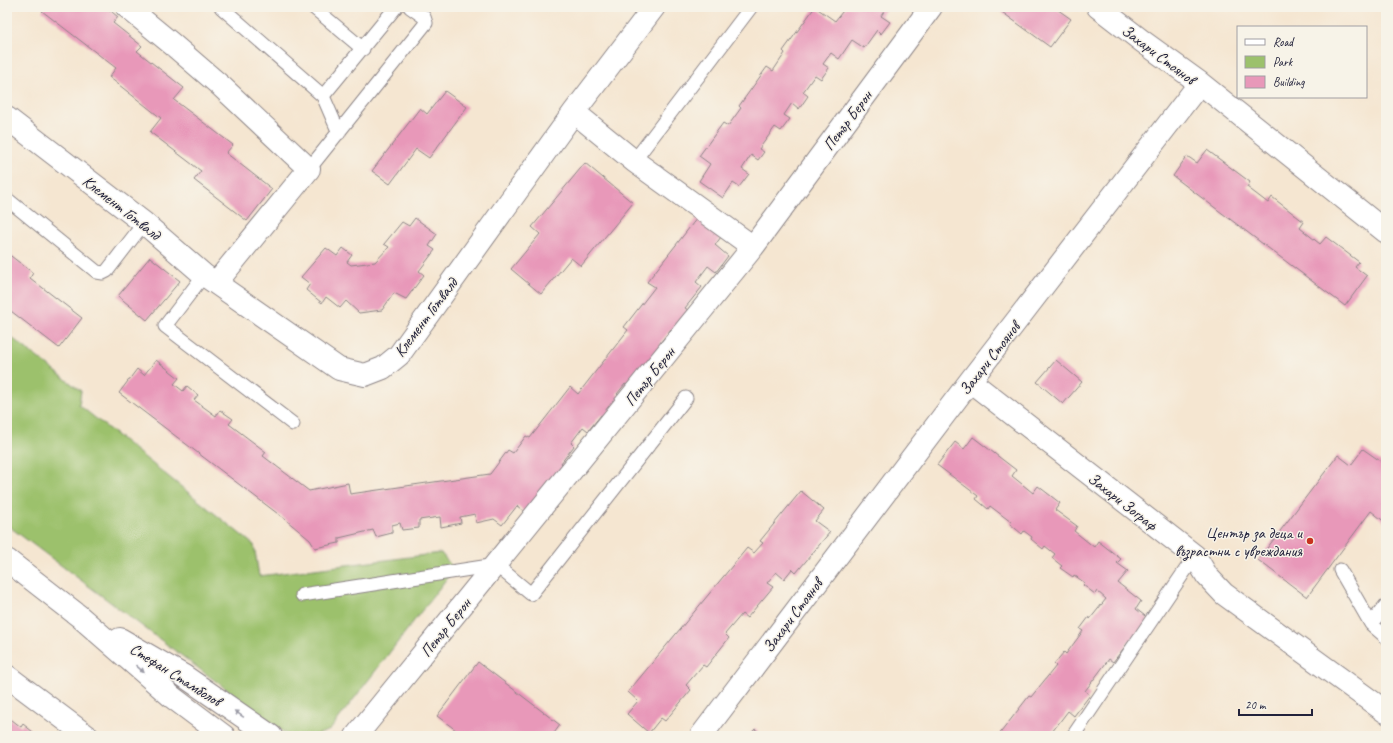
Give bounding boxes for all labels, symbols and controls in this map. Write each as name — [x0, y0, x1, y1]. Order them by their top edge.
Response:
street label: Захари Стоянов — [1117, 21, 1202, 91]
legend — [1237, 26, 1367, 98]
text: Road — [1273, 34, 1295, 50]
text: Park — [1273, 54, 1294, 70]
text: Building — [1273, 74, 1305, 90]
street label: Петър Берон — [819, 86, 878, 155]
street label: Клемент Готвалд — [78, 171, 166, 246]
street label: Клемент Готвалд — [390, 273, 463, 361]
street label: Захари Стоянов — [955, 315, 1027, 399]
street label: Петър Берон — [620, 342, 680, 410]
street label: Захари Зограф — [1084, 469, 1162, 536]
place label: Център за деца и възрастни с увреждания — [1175, 523, 1303, 561]
marker: Център за деца и възрастни с увреждания — [1305, 536, 1315, 546]
street label: Захари Стоянов — [759, 572, 829, 657]
street label: Петър Берон — [416, 593, 476, 661]
street label: Стефан Стамболов — [126, 639, 228, 713]
one-way arrow — [135, 665, 145, 674]
scale bar — [1239, 691, 1312, 717]
text: 20 m — [1245, 697, 1267, 713]
one-way arrow — [233, 710, 244, 718]

